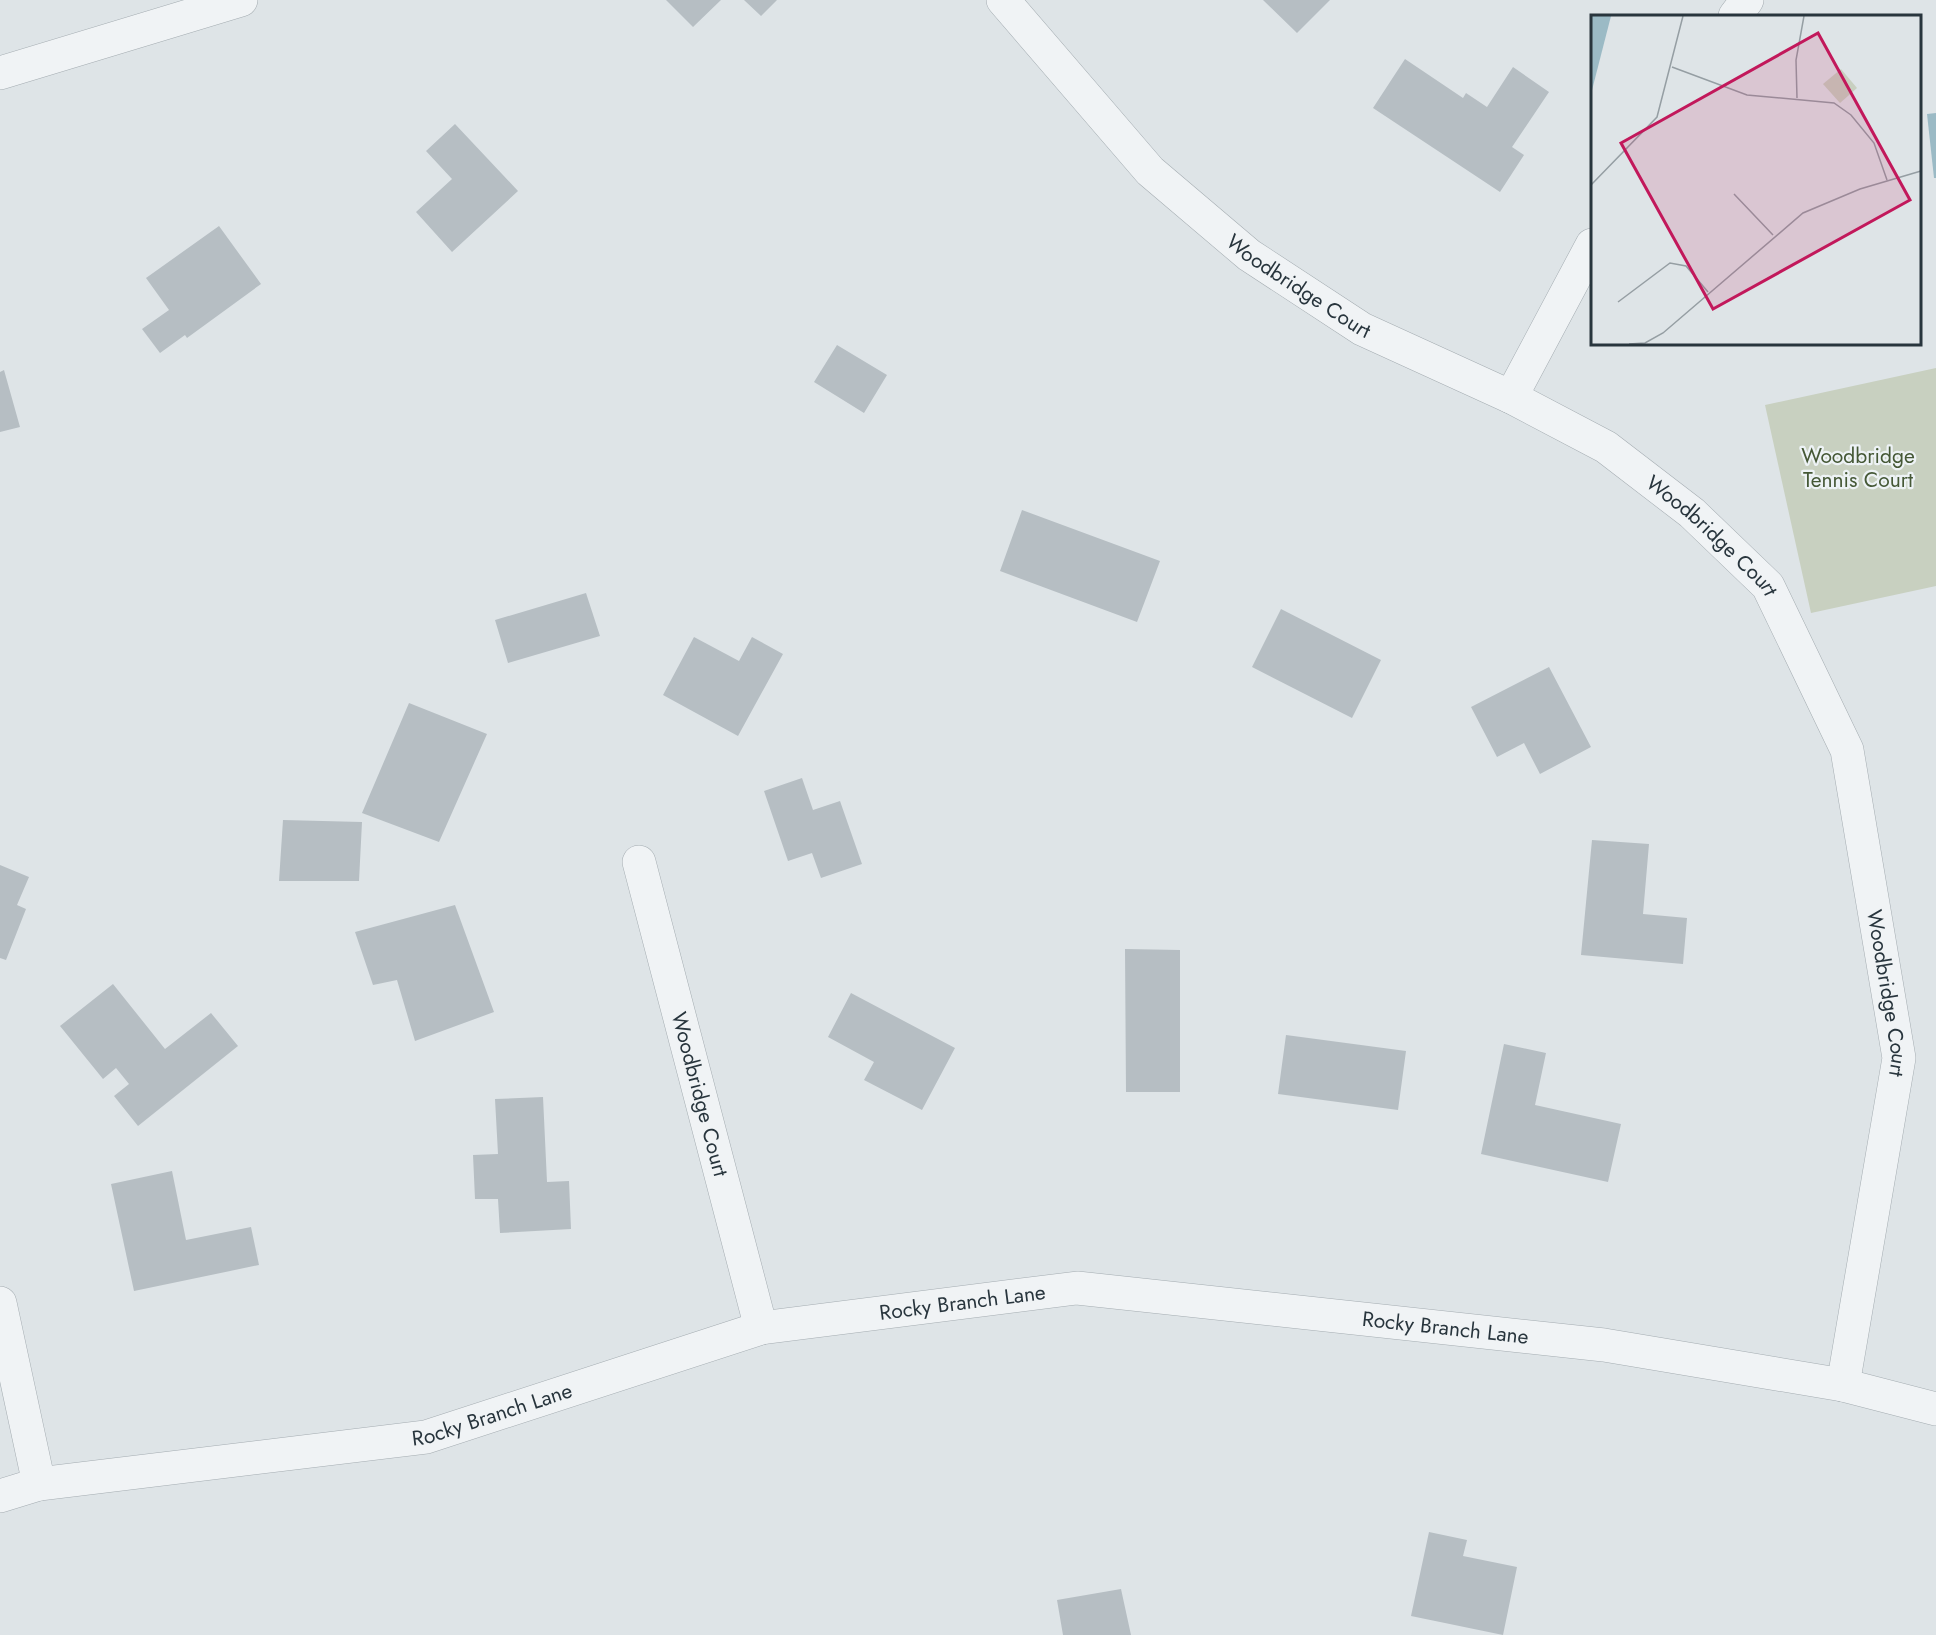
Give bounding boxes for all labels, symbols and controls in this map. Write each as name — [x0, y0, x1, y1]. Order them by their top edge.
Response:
inset map — [1591, 15, 1921, 345]
street label: Woodbridge Court — [1220, 227, 1376, 346]
park label: Woodbridge Tennis Court — [1801, 441, 1915, 495]
street label: Woodbridge Court — [1640, 468, 1785, 601]
street label: Woodbridge Court — [1859, 907, 1915, 1079]
street label: Woodbridge Court — [664, 1009, 736, 1180]
street label: Rocky Branch Lane — [878, 1277, 1047, 1328]
street label: Rocky Branch Lane — [1361, 1304, 1530, 1352]
street label: Rocky Branch Lane — [410, 1375, 576, 1454]

